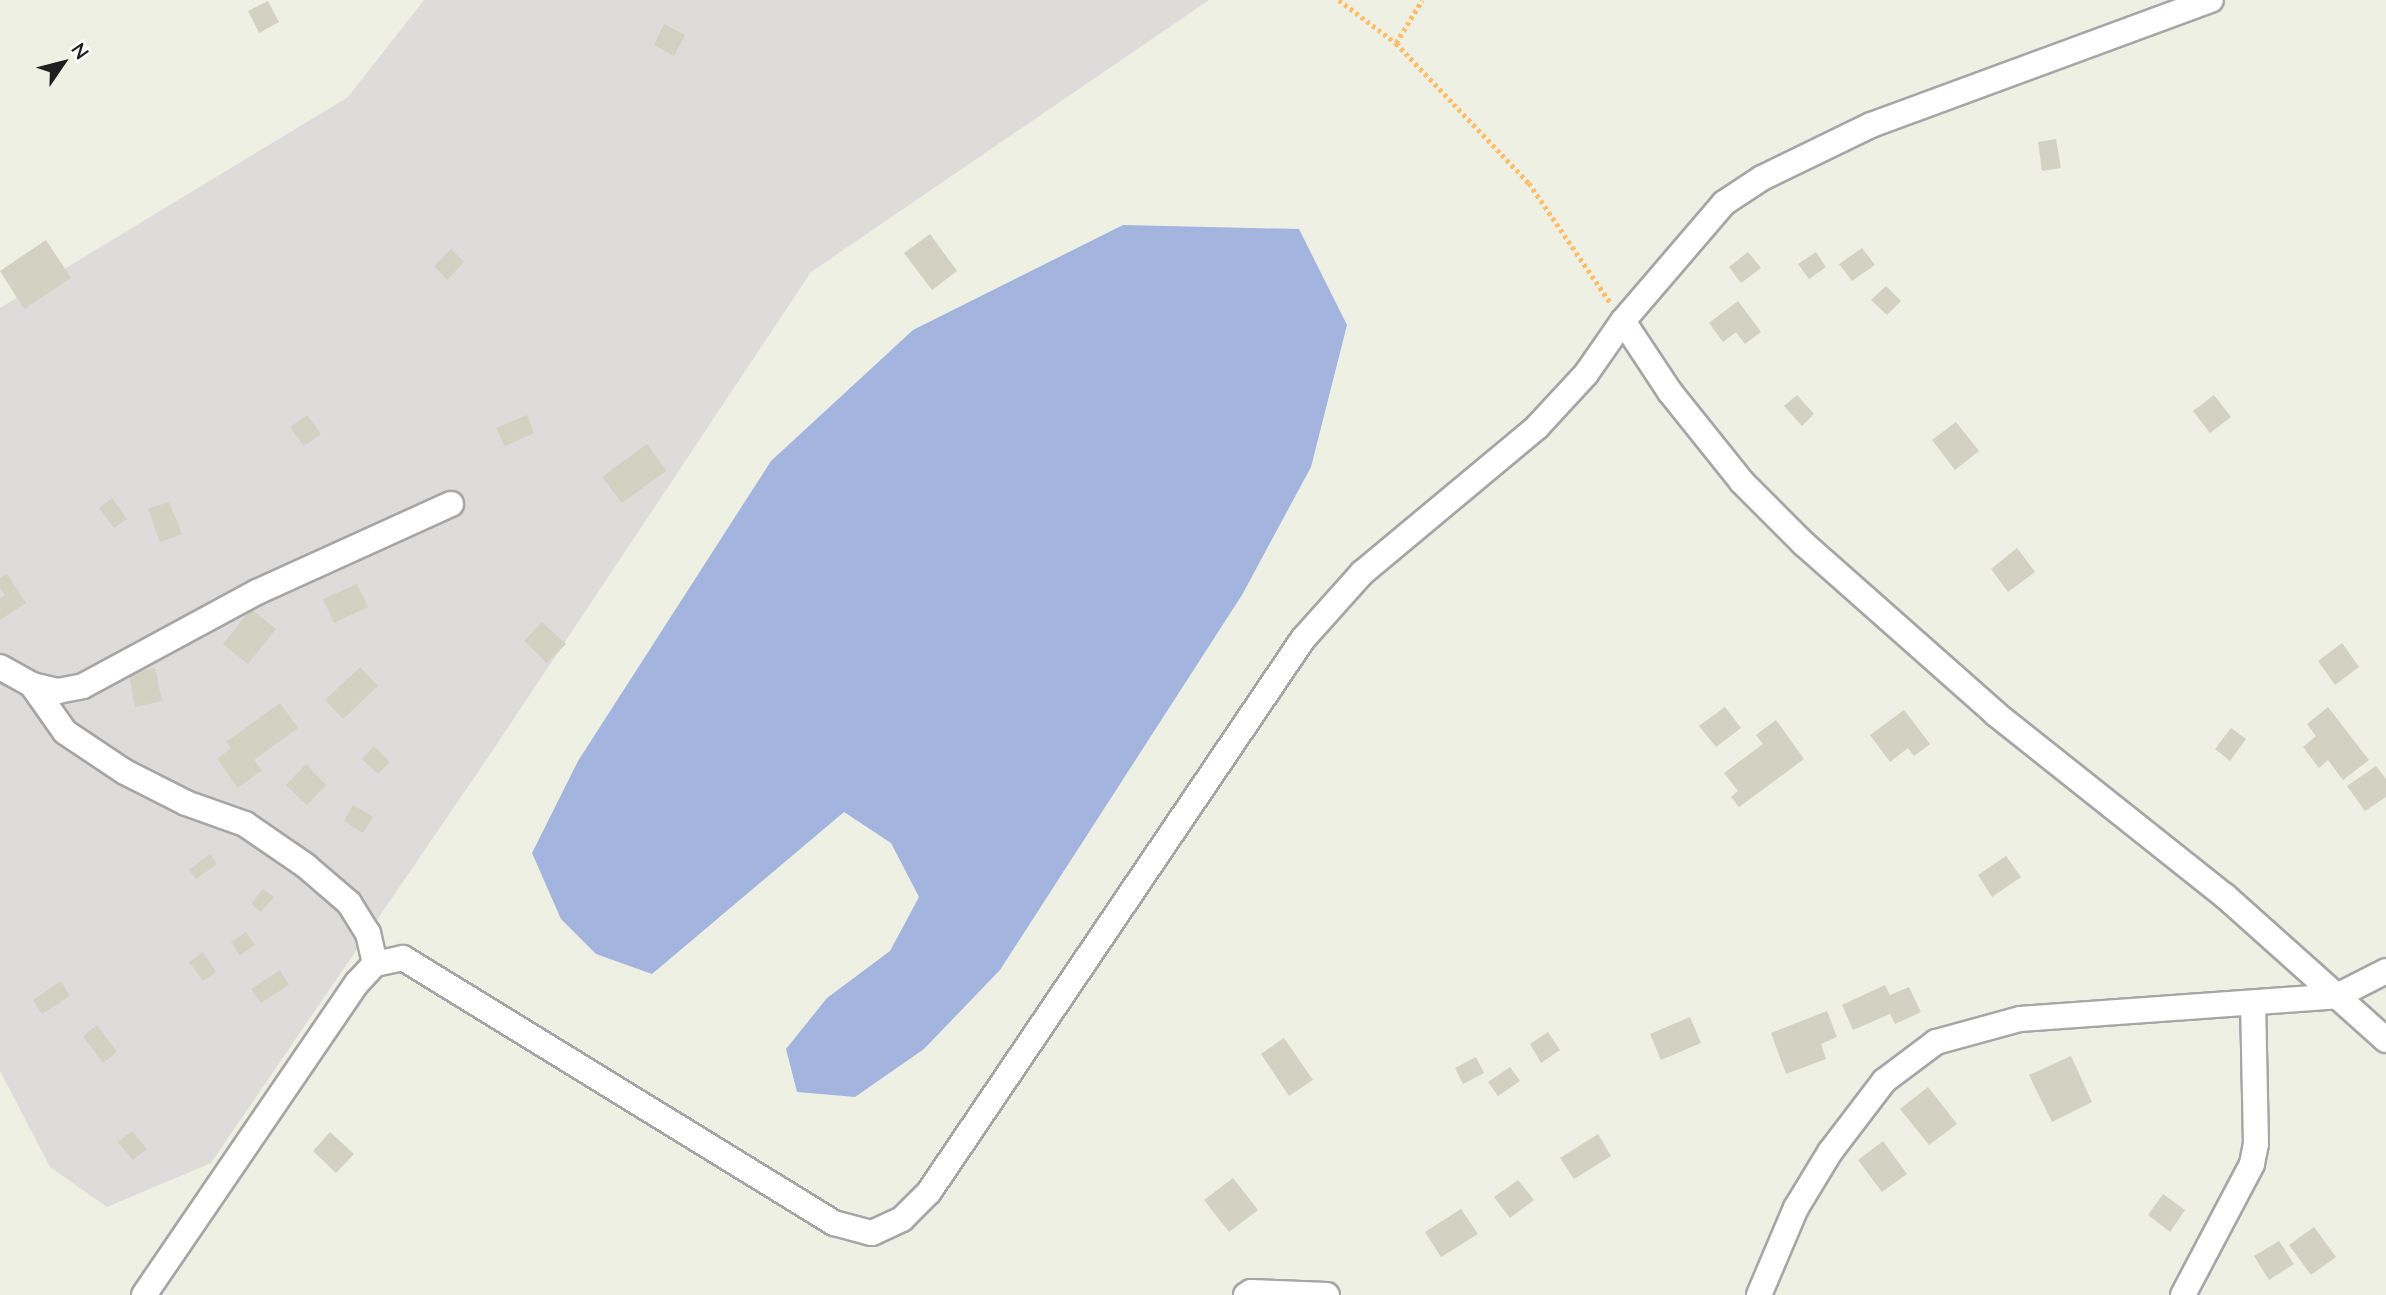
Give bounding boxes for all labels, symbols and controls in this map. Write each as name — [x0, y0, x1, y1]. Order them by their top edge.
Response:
north arrow — [28, 28, 98, 98]
text: N — [67, 38, 94, 63]

